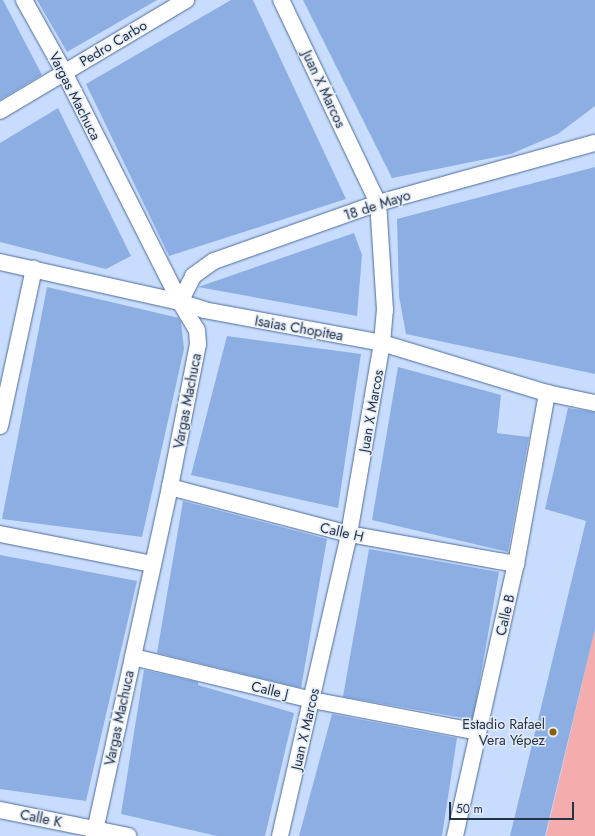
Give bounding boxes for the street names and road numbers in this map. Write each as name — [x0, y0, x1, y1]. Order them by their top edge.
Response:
street label: Pedro Carbo — [76, 16, 150, 70]
street label: Juan X Marcos — [299, 48, 349, 130]
street label: Vargas Machuca — [46, 49, 104, 143]
street label: 18 de Mayo — [342, 186, 412, 224]
street label: Isaias Chopitea — [253, 312, 345, 344]
street label: Vargas Machuca — [170, 352, 204, 450]
street label: Juan X Marcos — [355, 368, 387, 454]
street label: Calle H — [319, 519, 365, 545]
street label: Calle B — [492, 593, 518, 637]
street label: Vargas Machuca — [101, 669, 137, 767]
street label: Calle J — [250, 678, 290, 702]
street label: Juan X Marcos — [287, 686, 323, 772]
street label: Calle K — [19, 806, 63, 830]

